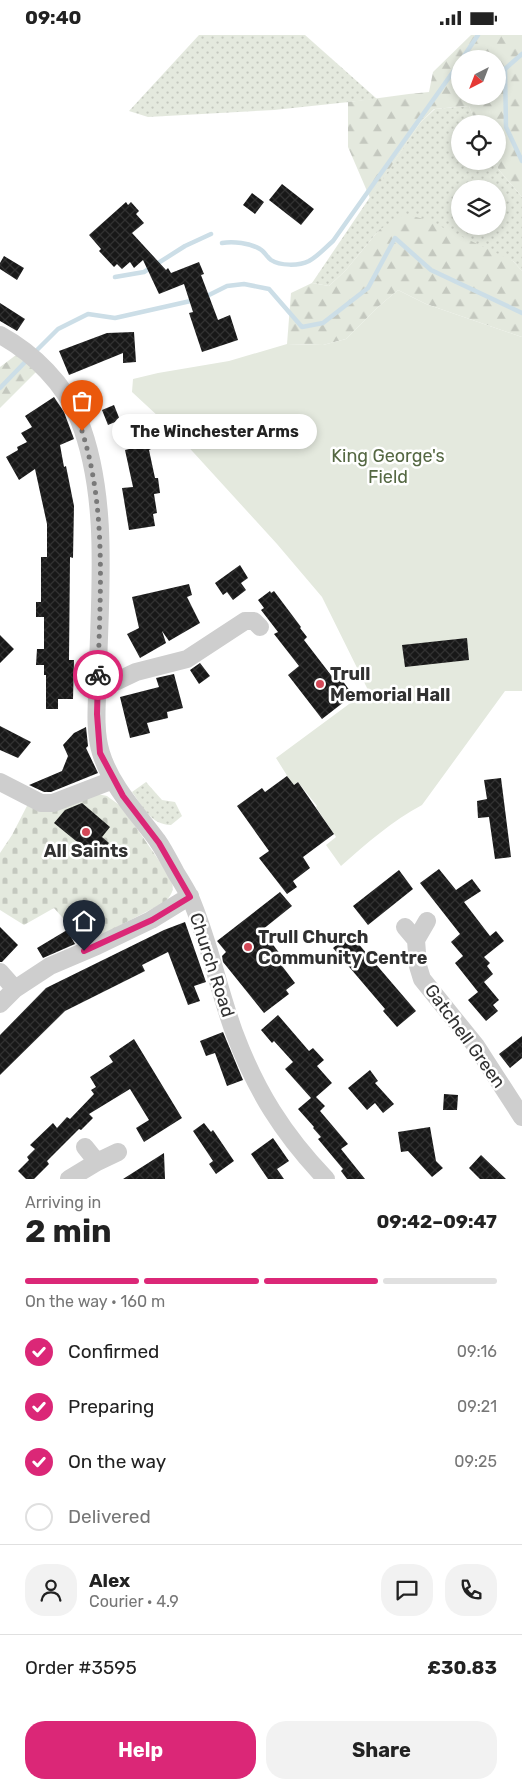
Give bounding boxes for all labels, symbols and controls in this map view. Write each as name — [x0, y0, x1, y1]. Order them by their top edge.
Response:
text: 09:40 — [25, 6, 82, 29]
north arrow — [451, 50, 506, 105]
map controls — [451, 50, 506, 235]
button: locate — [451, 115, 506, 170]
button: layers — [451, 180, 506, 235]
pin — [61, 380, 103, 431]
icon: bag — [68, 387, 96, 415]
callout: The Winchester Arms — [112, 413, 317, 449]
text: The Winchester Arms — [130, 422, 299, 441]
park label: King George's Field — [331, 445, 445, 488]
courier — [73, 650, 123, 700]
icon: bike — [84, 661, 112, 689]
place label: Trull Memorial Hall — [330, 663, 450, 706]
marker: Trull Memorial Hall — [314, 678, 326, 690]
marker: All Saints — [80, 826, 92, 838]
place label: All Saints — [44, 840, 128, 862]
pin — [63, 900, 105, 951]
icon: home — [70, 907, 98, 935]
street label: Church Road — [185, 910, 239, 1020]
place label: Trull Church Community Centre — [258, 926, 428, 969]
marker: Trull Church Community Centre — [242, 941, 254, 953]
street label: Gatchell Green — [420, 980, 510, 1092]
text: Arriving in — [25, 1193, 101, 1212]
text: 09:42–09:47 — [376, 1210, 497, 1233]
text: 2 min — [25, 1212, 112, 1250]
text: On the way · 160 m — [25, 1292, 165, 1311]
icon: check — [25, 1338, 53, 1366]
text: Confirmed — [68, 1340, 159, 1363]
text: 09:16 — [457, 1342, 497, 1361]
icon: check — [25, 1393, 53, 1421]
text: Preparing — [68, 1395, 154, 1418]
text: 09:21 — [457, 1397, 497, 1416]
icon: check — [25, 1448, 53, 1476]
text: On the way — [68, 1450, 166, 1473]
text: 09:25 — [454, 1452, 497, 1471]
text: Delivered — [68, 1505, 151, 1528]
button: person — [25, 1564, 77, 1616]
button: chat — [381, 1564, 433, 1616]
button: phone — [445, 1564, 497, 1616]
text: Alex — [89, 1569, 130, 1592]
text: Courier · 4.9 — [89, 1592, 179, 1611]
text: Order #3595 — [25, 1656, 137, 1679]
text: £30.83 — [427, 1656, 497, 1679]
button: Help — [25, 1721, 256, 1779]
button: Share — [266, 1721, 497, 1779]

